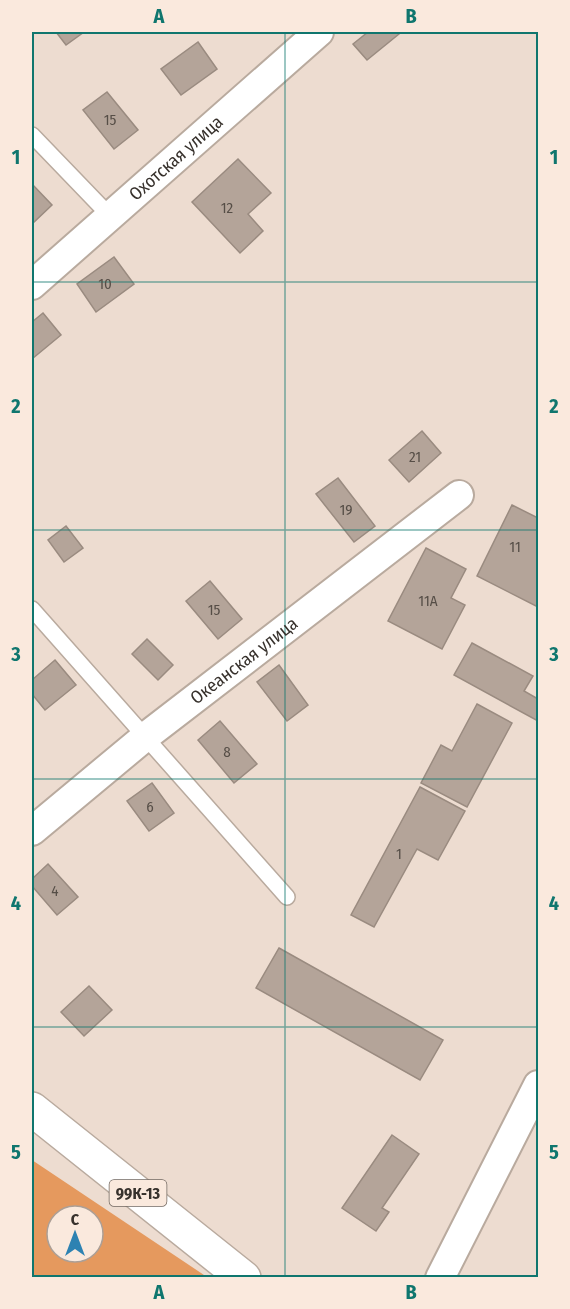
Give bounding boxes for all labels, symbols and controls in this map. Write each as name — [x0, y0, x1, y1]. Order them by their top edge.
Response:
text: A — [153, 4, 166, 28]
text: B — [405, 4, 417, 28]
house number: 15 — [104, 111, 116, 129]
street label: Охотская улица — [125, 111, 228, 205]
text: 1 — [12, 145, 20, 169]
text: 1 — [550, 145, 558, 169]
house number: 12 — [221, 199, 234, 217]
house number: 10 — [98, 275, 112, 293]
text: 2 — [10, 394, 21, 418]
text: 2 — [548, 394, 559, 418]
house number: 21 — [409, 448, 421, 466]
house number: 19 — [339, 501, 353, 519]
house number: 11 — [509, 538, 521, 556]
house number: 11А — [418, 592, 438, 610]
house number: 15 — [208, 601, 220, 619]
street label: Океанская улица — [186, 612, 302, 709]
text: 3 — [10, 642, 21, 666]
text: 3 — [548, 642, 559, 666]
house number: 8 — [223, 743, 231, 761]
house number: 6 — [146, 798, 154, 816]
house number: 1 — [396, 845, 402, 863]
house number: 4 — [51, 882, 59, 900]
text: 4 — [11, 891, 21, 915]
text: 4 — [549, 891, 559, 915]
text: 5 — [11, 1140, 21, 1164]
text: 5 — [549, 1140, 559, 1164]
road number: 99К-13 — [110, 1180, 166, 1206]
north arrow — [45, 1204, 105, 1264]
text: С — [71, 1210, 80, 1229]
text: A — [153, 1280, 166, 1304]
text: B — [405, 1280, 417, 1304]

